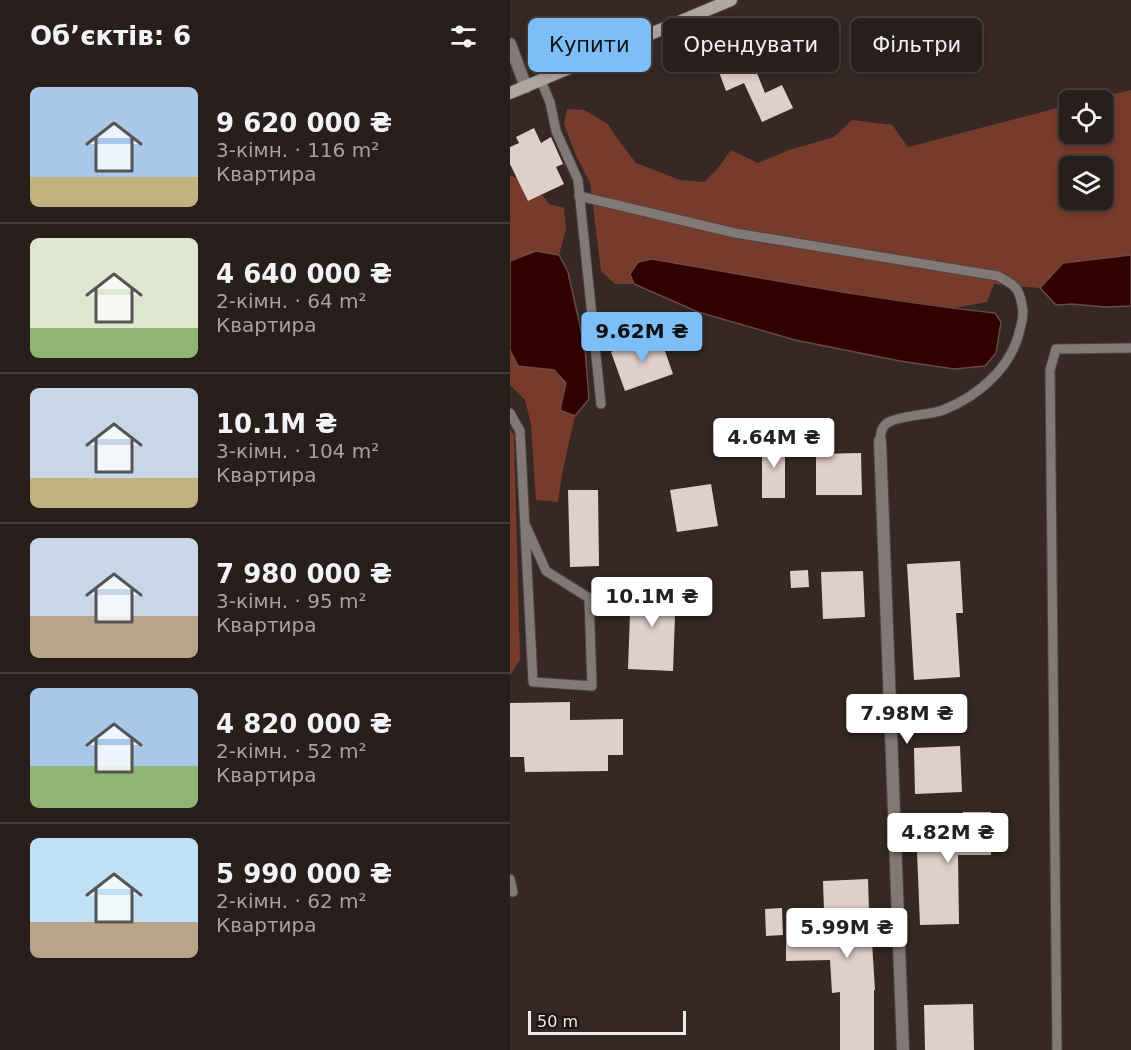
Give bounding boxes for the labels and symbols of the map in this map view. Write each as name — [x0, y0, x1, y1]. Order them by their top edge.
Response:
pin: 9.62M ₴ — [587, 312, 697, 363]
pin: 4.64M ₴ — [719, 418, 829, 469]
pin: 10.1M ₴ — [597, 577, 707, 628]
pin: 7.98M ₴ — [852, 694, 962, 745]
pin: 4.82M ₴ — [893, 813, 1003, 864]
pin: 5.99M ₴ — [792, 908, 902, 959]
scale bar — [528, 1008, 686, 1036]

